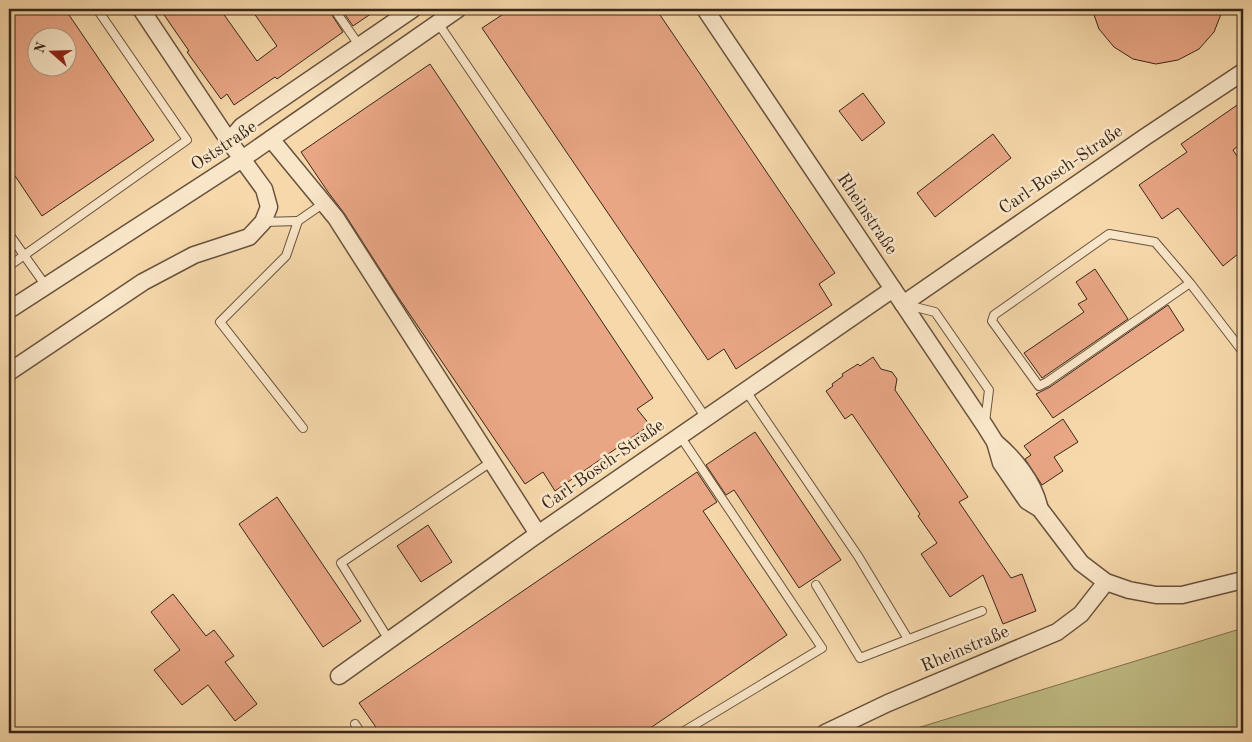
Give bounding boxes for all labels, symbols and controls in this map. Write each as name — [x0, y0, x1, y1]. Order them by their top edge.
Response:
north arrow — [28, 28, 78, 78]
text: N — [32, 40, 49, 55]
street label: Oststraße — [188, 118, 260, 174]
street label: Carl-Bosch-Straße — [996, 122, 1126, 218]
street label: Rheinstraße — [833, 170, 901, 258]
street label: Carl-Bosch-Straße — [539, 416, 667, 514]
street label: Rheinstraße — [918, 622, 1012, 676]

